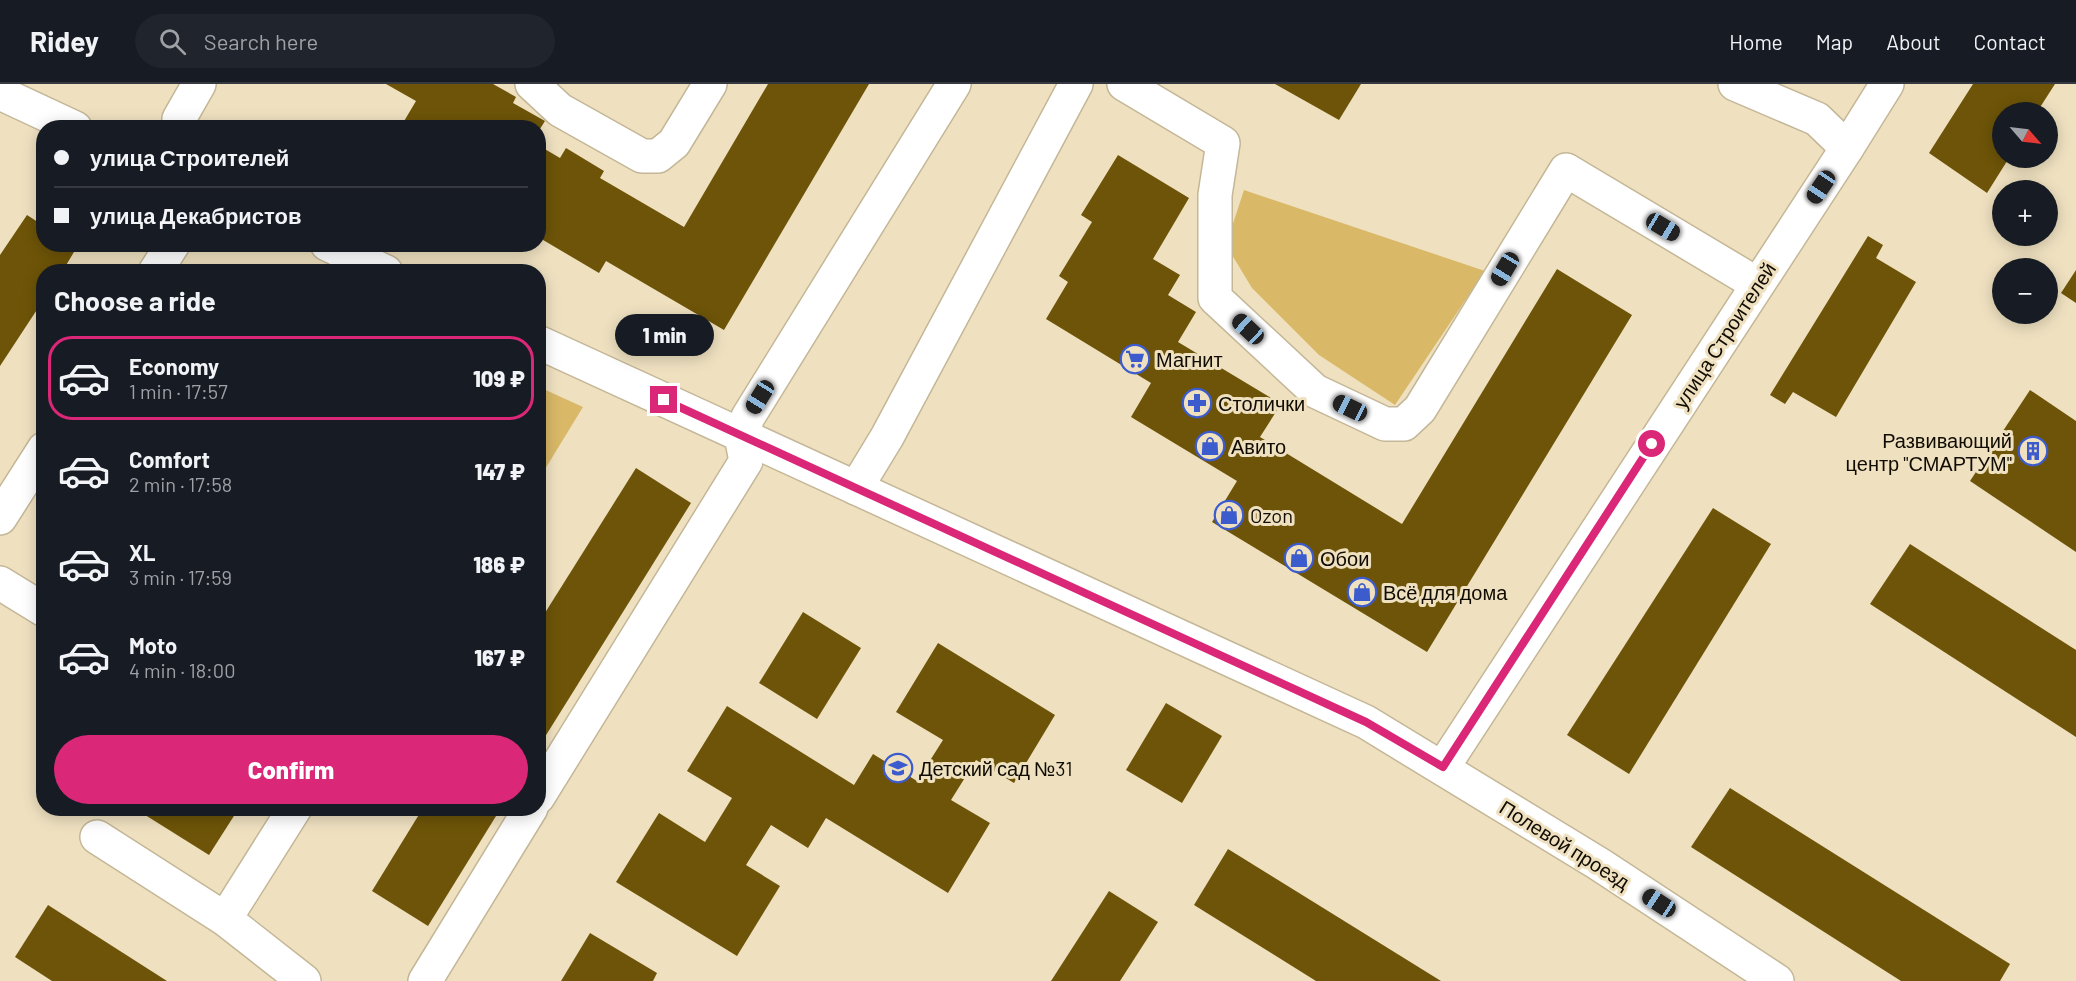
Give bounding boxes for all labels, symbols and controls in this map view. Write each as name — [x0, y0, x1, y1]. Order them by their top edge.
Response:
search box — [135, 14, 555, 68]
text: Ridey — [30, 24, 99, 58]
icon: search — [156, 25, 189, 58]
text: Search here — [204, 28, 318, 54]
text: Home — [1729, 29, 1783, 54]
text: Map — [1816, 29, 1853, 54]
text: About — [1886, 29, 1941, 54]
text: Contact — [1974, 29, 2046, 54]
north arrow — [1992, 102, 2058, 168]
map controls — [1992, 102, 2058, 324]
text: улица Строителей — [90, 144, 289, 170]
car — [1803, 167, 1839, 207]
button: + — [1992, 180, 2058, 246]
text: улица Декабристов — [90, 202, 302, 228]
car — [1643, 210, 1683, 244]
car — [1488, 249, 1522, 289]
street label: улица Строителей — [1668, 257, 1780, 413]
button: − — [1992, 258, 2058, 324]
text: Choose a ride — [54, 284, 216, 316]
car — [1229, 310, 1267, 348]
callout: 1 min — [614, 313, 714, 355]
text: 1 min — [643, 323, 686, 347]
supermarket icon: Магнит — [1119, 343, 1151, 375]
place label: Магнит — [1156, 347, 1223, 371]
icon: car — [57, 351, 111, 405]
text: Economy — [129, 353, 219, 379]
text: 109 ₽ — [473, 365, 525, 391]
car — [743, 377, 777, 417]
text: 1 min · 17:57 — [129, 379, 228, 403]
route end — [650, 386, 677, 413]
pharmacy icon: Столички — [1181, 387, 1213, 419]
place label: Столички — [1218, 391, 1305, 415]
car — [1330, 392, 1370, 424]
place label: Развивающий центр "СМАРТУМ" — [1846, 428, 2012, 475]
shop icon: Авито — [1194, 430, 1226, 462]
route start — [1638, 430, 1665, 457]
place label: Авито — [1231, 434, 1286, 458]
building icon: Развивающий центр "СМАРТУМ" — [2017, 435, 2049, 467]
icon: car — [57, 444, 111, 498]
text: Comfort — [129, 446, 210, 472]
text: 147 ₽ — [474, 458, 525, 484]
text: 2 min · 17:58 — [129, 472, 232, 496]
shop icon: Ozon — [1213, 499, 1245, 531]
place label: Ozon — [1250, 503, 1293, 527]
icon: car — [57, 537, 111, 591]
text: XL — [129, 539, 155, 565]
shop icon: Обои — [1283, 542, 1315, 574]
place label: Обои — [1320, 546, 1369, 570]
text: 186 ₽ — [473, 551, 525, 577]
text: 3 min · 17:59 — [129, 565, 232, 589]
shop icon: Всё для дома — [1346, 576, 1378, 608]
place label: Всё для дома — [1383, 580, 1508, 604]
icon: car — [57, 630, 111, 684]
text: Moto — [129, 632, 177, 658]
text: 167 ₽ — [474, 644, 525, 670]
text: 4 min · 18:00 — [129, 658, 235, 682]
button: Confirm — [54, 735, 528, 804]
school or university icon: Детский сад №31 — [882, 752, 914, 784]
place label: Детский сад №31 — [919, 756, 1072, 780]
street label: Полевой проезд — [1496, 794, 1635, 894]
car — [1639, 886, 1679, 920]

